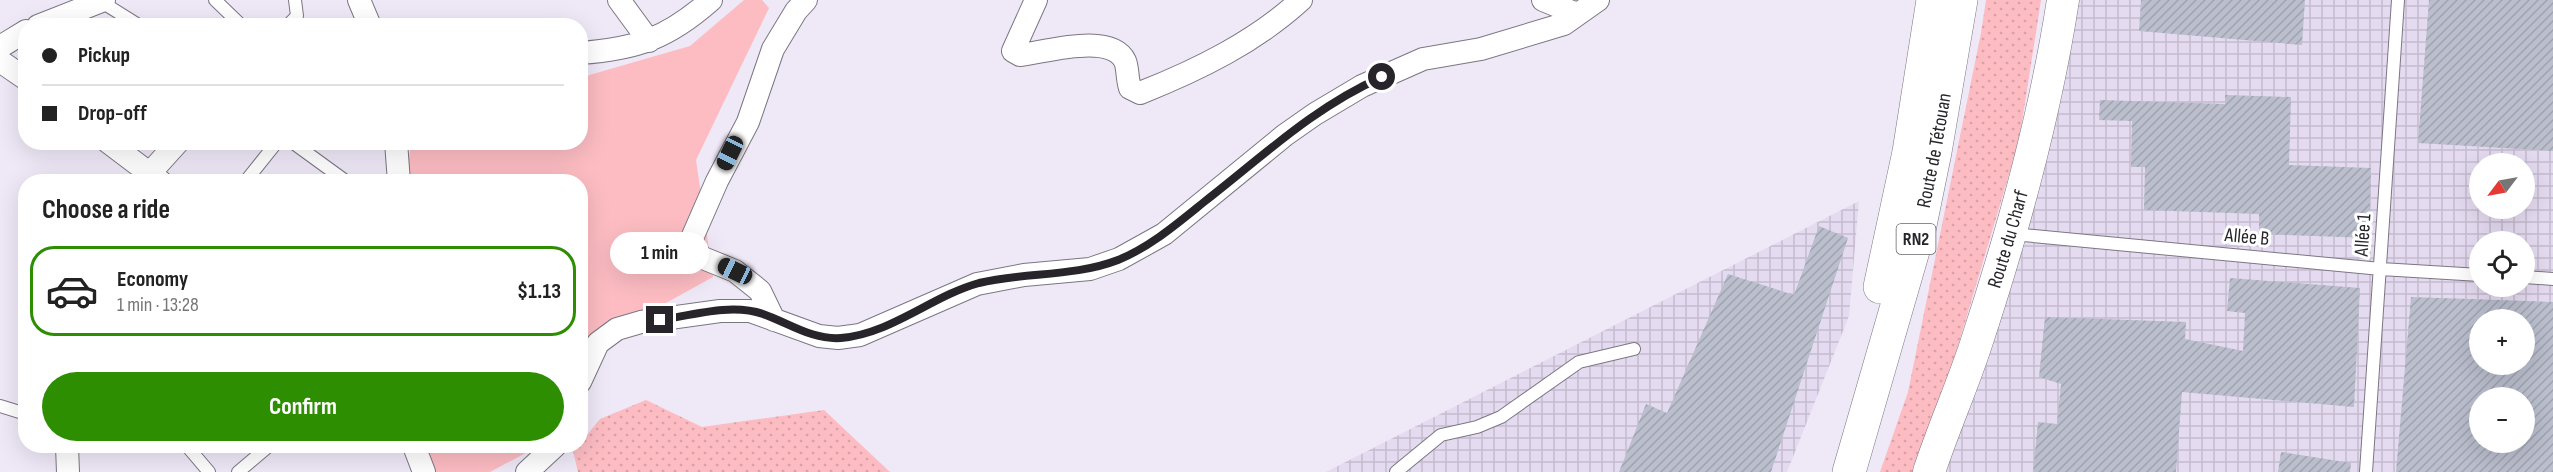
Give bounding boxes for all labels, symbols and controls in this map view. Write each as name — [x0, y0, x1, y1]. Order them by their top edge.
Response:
text: Pickup — [78, 42, 130, 69]
route start — [1368, 63, 1395, 90]
street label: Route de Tétouan — [1912, 91, 1957, 210]
text: Drop-off — [78, 100, 147, 127]
car — [714, 133, 746, 173]
north arrow — [2469, 153, 2535, 219]
map controls — [2469, 153, 2535, 453]
street label: Route du Charf — [1983, 188, 2034, 291]
text: Choose a ride — [42, 194, 170, 226]
street label: Allée 1 — [2349, 213, 2376, 258]
street label: Allée B — [2223, 223, 2270, 251]
road number: RN2 — [1896, 224, 1936, 254]
button: locate — [2469, 231, 2535, 297]
callout: 1 min — [610, 233, 710, 275]
text: 1 min — [641, 241, 678, 265]
car — [715, 255, 755, 287]
icon: car — [45, 264, 99, 318]
text: Economy — [117, 266, 188, 293]
text: $1.13 — [517, 278, 561, 305]
text: 1 min · 13:28 — [117, 293, 199, 317]
route end — [646, 306, 673, 333]
button: + — [2469, 309, 2535, 375]
button: Confirm — [42, 372, 564, 441]
button: − — [2469, 387, 2535, 453]

